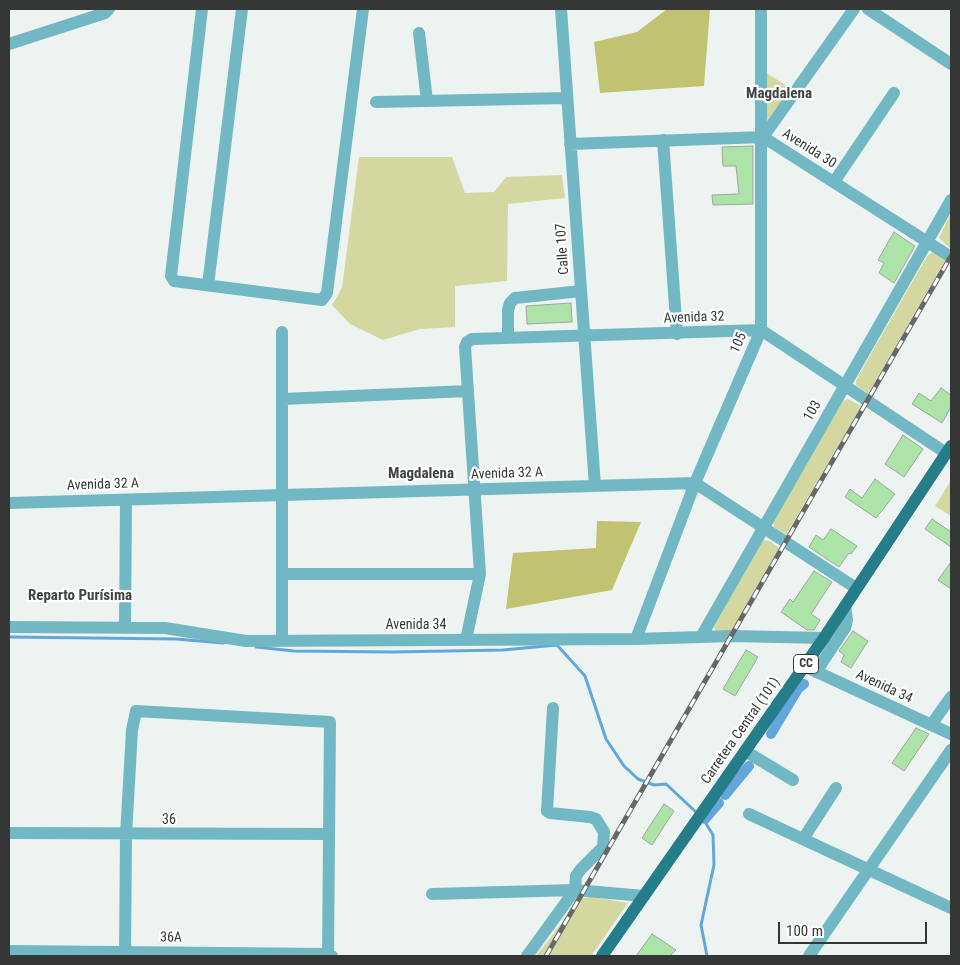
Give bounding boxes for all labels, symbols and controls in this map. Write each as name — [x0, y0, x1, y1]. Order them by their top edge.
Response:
district label: Magdalena — [746, 85, 812, 103]
street label: Avenida 30 — [779, 126, 839, 172]
street label: Calle 107 — [553, 223, 573, 275]
street label: Avenida 32 — [663, 309, 725, 327]
street label: 105 — [727, 330, 751, 356]
street label: 103 — [801, 398, 825, 424]
street label: Avenida 32 A — [471, 464, 543, 484]
district label: Magdalena — [388, 465, 454, 483]
street label: Avenida 32 A — [67, 475, 139, 495]
district label: Reparto Purísima — [28, 587, 132, 605]
street label: Avenida 34 — [386, 617, 446, 633]
road number: CC — [794, 654, 818, 674]
street label: Avenida 34 — [853, 667, 915, 707]
street label: Carretera Central (101) — [698, 674, 784, 788]
street label: 36 — [162, 812, 176, 828]
scale bar — [780, 912, 929, 944]
text: 100 m — [786, 922, 823, 940]
street label: 36A — [160, 929, 182, 947]

